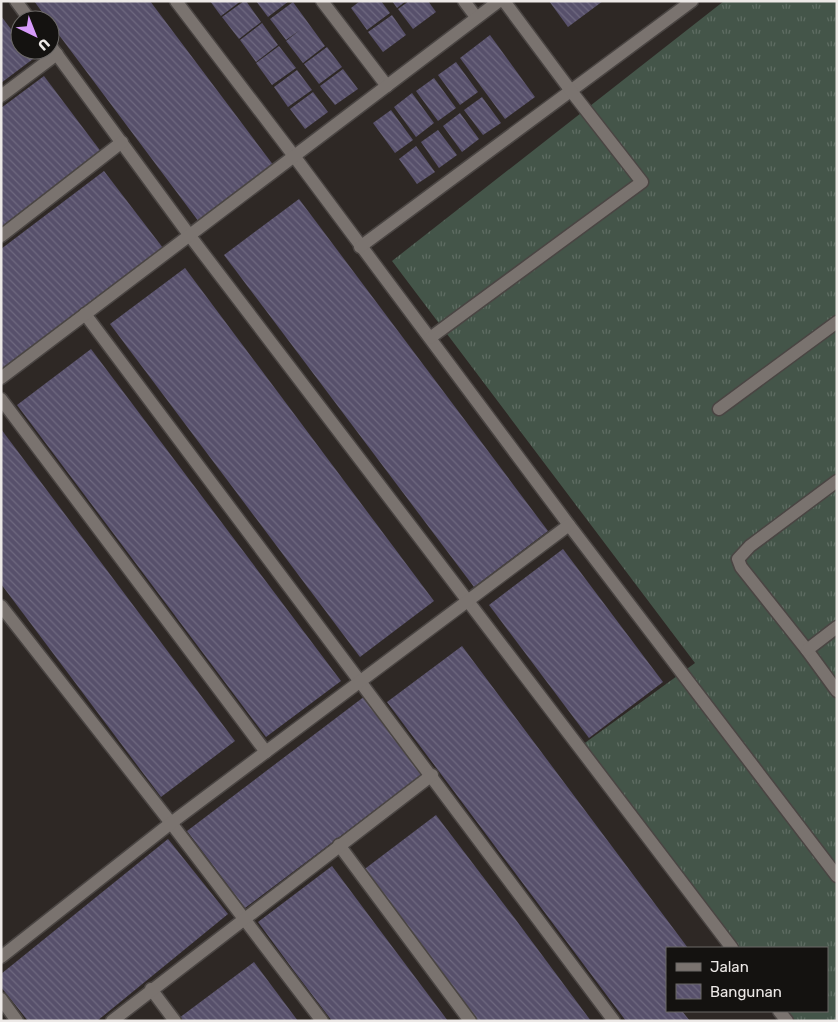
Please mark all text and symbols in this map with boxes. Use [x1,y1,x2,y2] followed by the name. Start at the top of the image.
[10,10,60,60] north arrow
[34,34,53,54] text: U
[666,947,828,1012] legend
[710,958,749,976] text: Jalan
[710,983,782,1001] text: Bangunan

